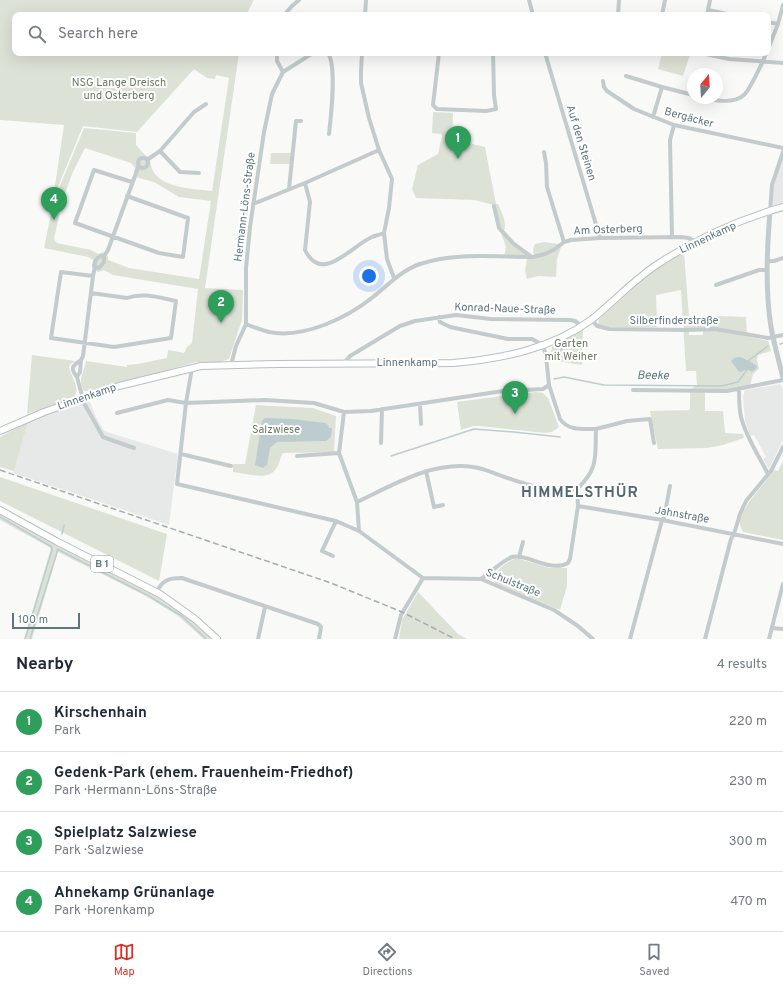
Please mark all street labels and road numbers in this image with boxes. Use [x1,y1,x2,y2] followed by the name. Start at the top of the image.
[563,103,599,183] street label: Auf den Steinen
[663,105,716,132] street label: Bergäcker
[231,151,259,262] street label: Hermann-Löns-Straße
[677,219,739,257] street label: Linnenkamp
[573,222,643,238] street label: Am Osterberg
[454,300,556,318] street label: Konrad-Naue-Straße
[630,314,718,328] street label: Silberfinderstraße
[376,356,438,370] street label: Linnenkamp
[56,380,118,414] street label: Linnenkamp
[654,503,710,527] street label: Jahnstraße
[91,556,113,572] road number: B 1
[484,566,542,600] street label: Schulstraße

